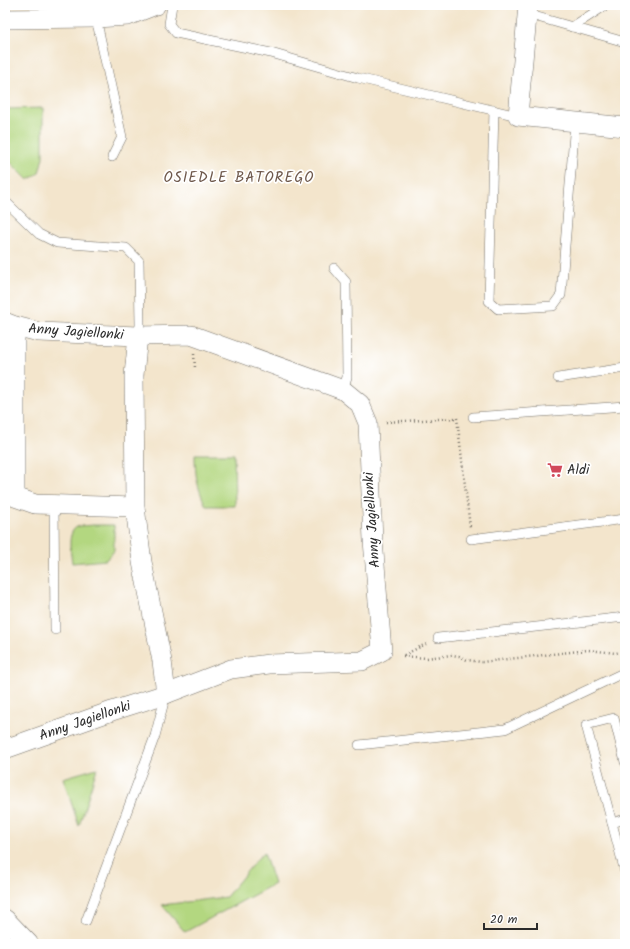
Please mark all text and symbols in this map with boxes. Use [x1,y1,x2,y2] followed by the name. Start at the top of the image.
[163,166,315,190] district label: OSIEDLE BATOREGO
[28,318,125,346] street label: Anny Jagiellonki
[567,459,590,481] place label: Aldi
[546,461,564,479] supermarket icon: Aldi
[358,471,386,568] street label: Anny Jagiellonki
[36,695,134,747] street label: Anny Jagiellonki
[484,905,537,931] scale bar
[490,910,518,929] text: 20 m

